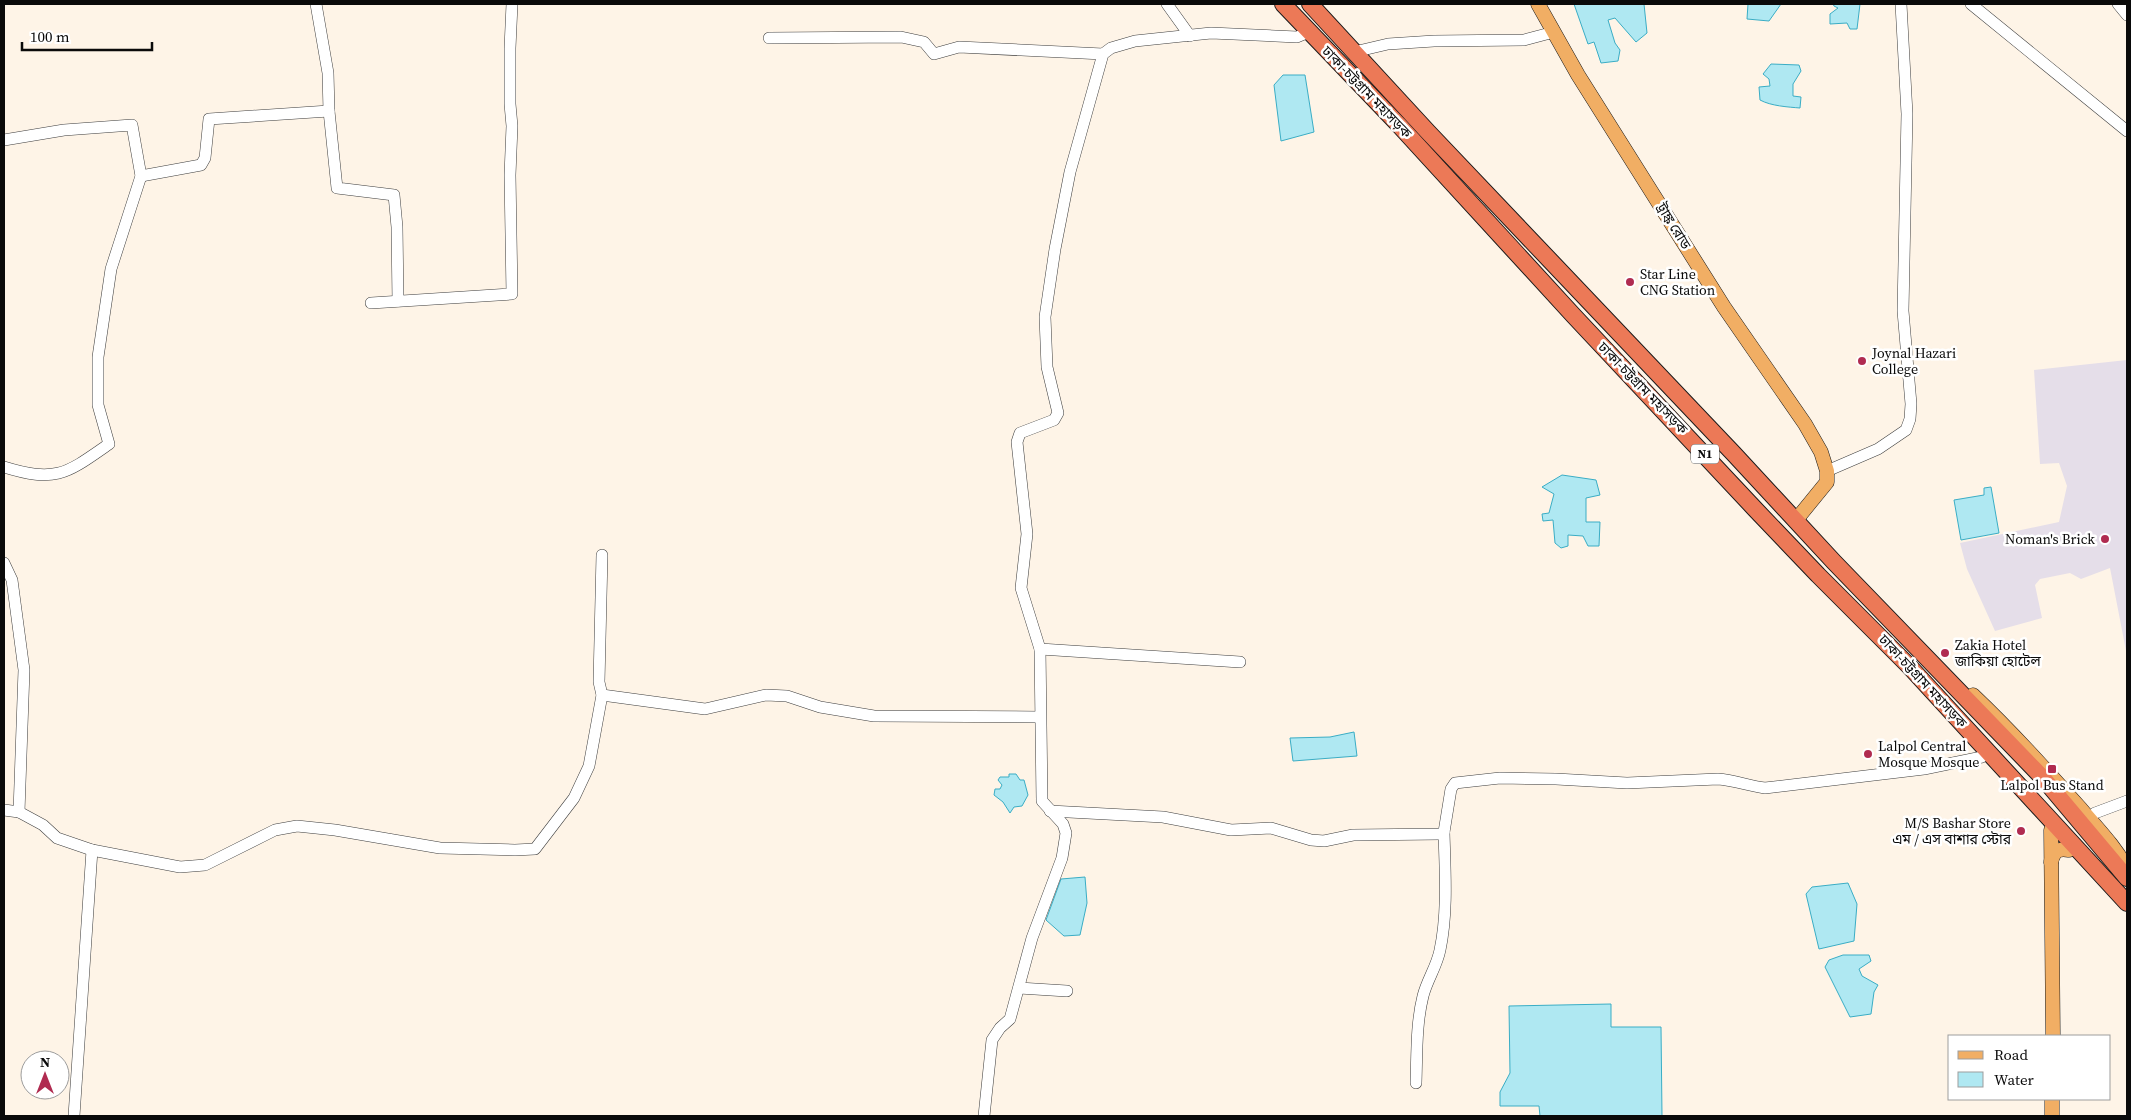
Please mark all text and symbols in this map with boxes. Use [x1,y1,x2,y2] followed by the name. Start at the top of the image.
[22,20,152,52] scale bar
[30,26,70,47] text: 100 m
[1317,41,1417,143] street label: ঢাকা-চট্টগ্রাম মহাসড়ক
[1651,198,1697,254] street label: ট্রাঙ্ক রোড
[1640,264,1716,300] place label: Star Line CNG Station
[1624,276,1636,288] marker: Star Line CNG Station
[1593,337,1693,439] street label: ঢাকা-চট্টগ্রাম মহাসড়ক
[1871,343,1956,379] place label: Joynal Hazari College
[1856,355,1868,367] marker: Joynal Hazari College
[1691,444,1719,464] road number: N1
[2005,529,2095,549] place label: Noman's Brick
[2099,533,2111,545] marker: Noman's Brick
[1874,629,1972,733] street label: ঢাকা-চট্টগ্রাম মহাসড়ক
[1954,635,2042,671] place label: Zakia Hotel জাকিয়া হোটেল
[1939,647,1951,659] marker: Zakia Hotel জাকিয়া হোটেল
[1878,736,1979,772] place label: Lalpol Central Mosque Mosque
[1862,748,1874,760] marker: Lalpol Central Mosque Mosque
[2046,763,2058,775] marker: Lalpol Bus Stand
[2000,775,2104,795] place label: Lalpol Bus Stand
[1892,813,2012,849] place label: M/S Bashar Store এম / এস বাশার স্টোর
[2015,825,2027,837] marker: M/S Bashar Store এম / এস বাশার স্টোর
[1948,1035,2111,1100] legend
[1994,1044,2028,1065] text: Road
[20,1050,70,1100] north arrow
[40,1052,50,1072] text: N
[1994,1069,2035,1090] text: Water

